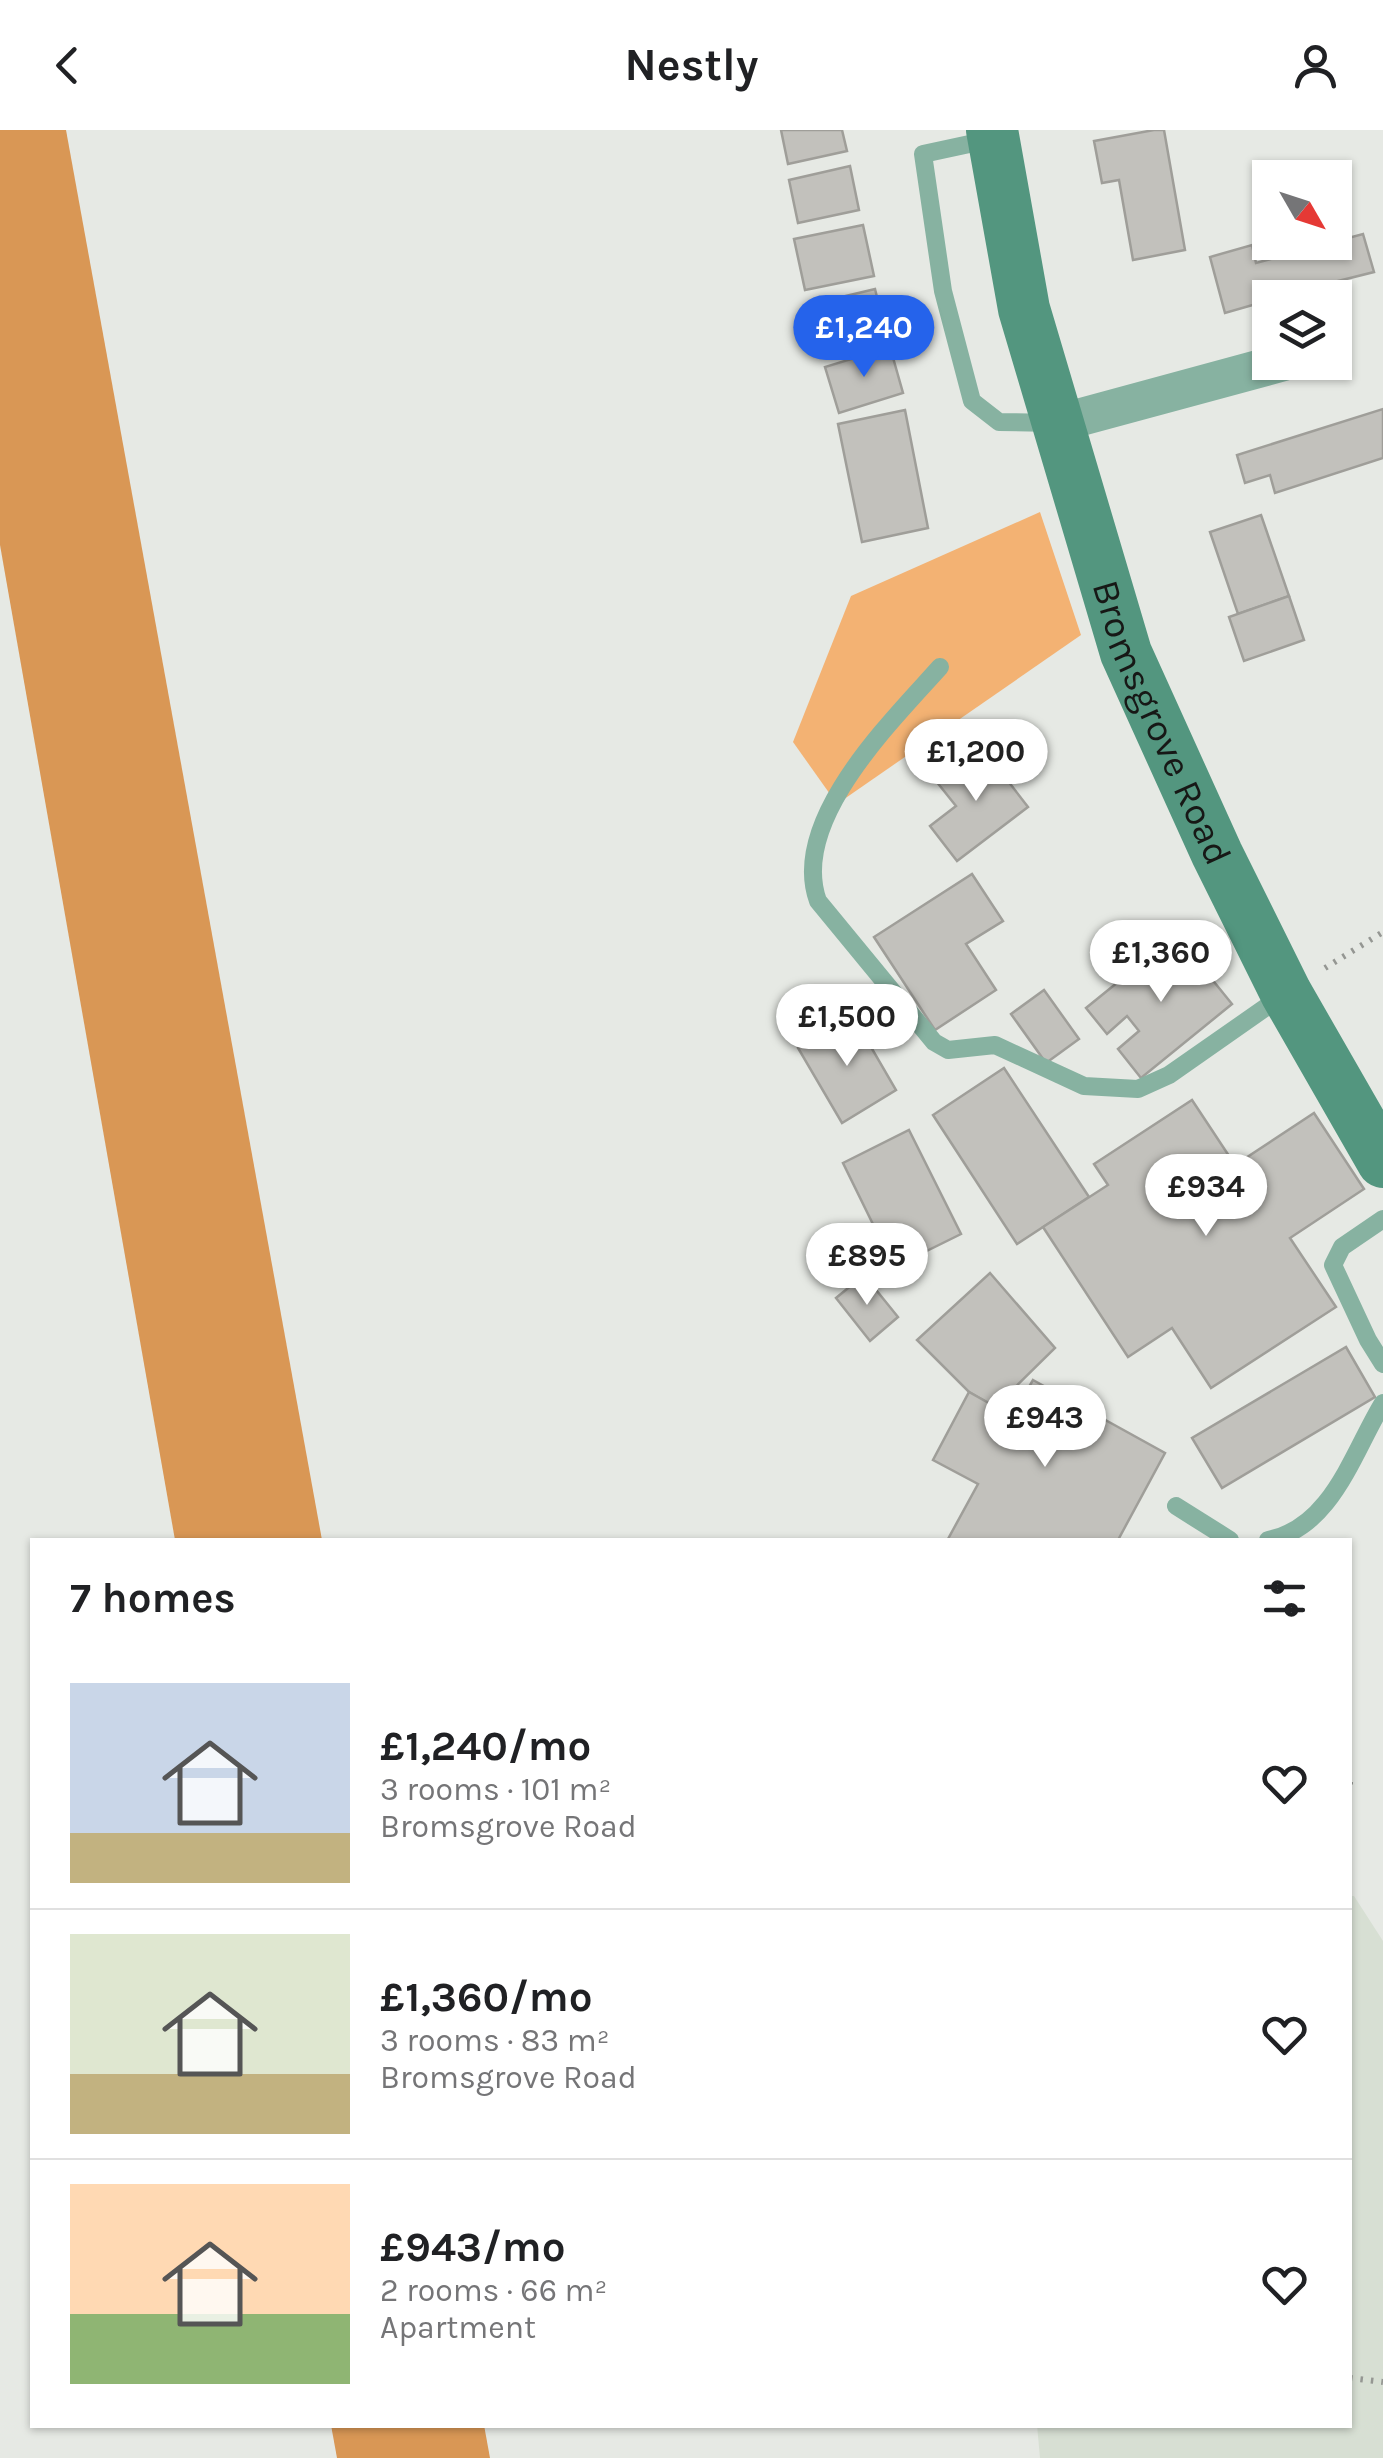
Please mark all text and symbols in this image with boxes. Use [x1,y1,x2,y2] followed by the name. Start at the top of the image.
[40,38,95,93] icon: back
[1288,38,1343,93] icon: person
[625,39,758,91] text: Nestly
[1252,160,1352,260] north arrow
[1252,160,1352,380] map controls
[1252,280,1352,380] button: layers
[783,295,945,380] pin: £1,240
[815,309,913,346] text: £1,240
[1083,575,1241,872] street label: Bromsgrove Road
[895,719,1057,804] pin: £1,200
[927,733,1025,770] text: £1,200
[1080,920,1242,1005] pin: £1,360
[1112,934,1210,971] text: £1,360
[766,984,928,1069] pin: £1,500
[798,998,896,1035] text: £1,500
[1147,1154,1265,1239] pin: £934
[1167,1168,1245,1205] text: £934
[808,1223,926,1308] pin: £895
[828,1237,906,1274] text: £895
[986,1385,1104,1470] pin: £943
[1006,1399,1084,1436] text: £943
[1257,1571,1312,1626] icon: filters
[70,1573,236,1623] text: 7 homes
[380,1721,591,1771] text: £1,240/mo
[150,1723,270,1843] icon: home
[1257,1756,1312,1811] icon: heart
[380,1771,611,1808] text: 3 rooms · 101 m²
[380,1808,637,1845] text: Bromsgrove Road
[380,1972,592,2022] text: £1,360/mo
[150,1974,270,2094] icon: home
[1257,2007,1312,2062] icon: heart
[380,2022,610,2059] text: 3 rooms · 83 m²
[380,2059,637,2096] text: Bromsgrove Road
[380,2222,565,2272] text: £943/mo
[150,2224,270,2344] icon: home
[1257,2257,1312,2312] icon: heart
[380,2272,607,2309] text: 2 rooms · 66 m²
[380,2309,536,2346] text: Apartment

